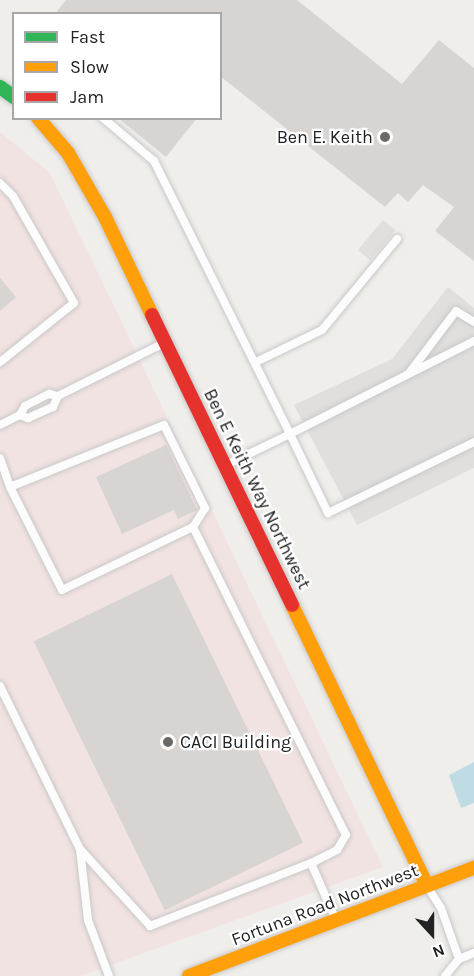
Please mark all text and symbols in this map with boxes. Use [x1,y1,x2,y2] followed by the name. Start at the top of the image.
[12,12,222,120] legend
[70,26,105,48] text: Fast
[70,56,109,78] text: Slow
[70,86,104,108] text: Jam
[277,126,373,148] place label: Ben E. Keith
[378,130,392,144] marker: Ben E. Keith
[199,385,315,593] street label: Ben E Keith Way Northwest
[180,731,291,753] place label: CACI Building
[161,735,175,749] marker: CACI Building
[228,859,422,951] street label: Fortuna Road Northwest
[402,904,462,964] north arrow
[430,940,447,962] text: N

